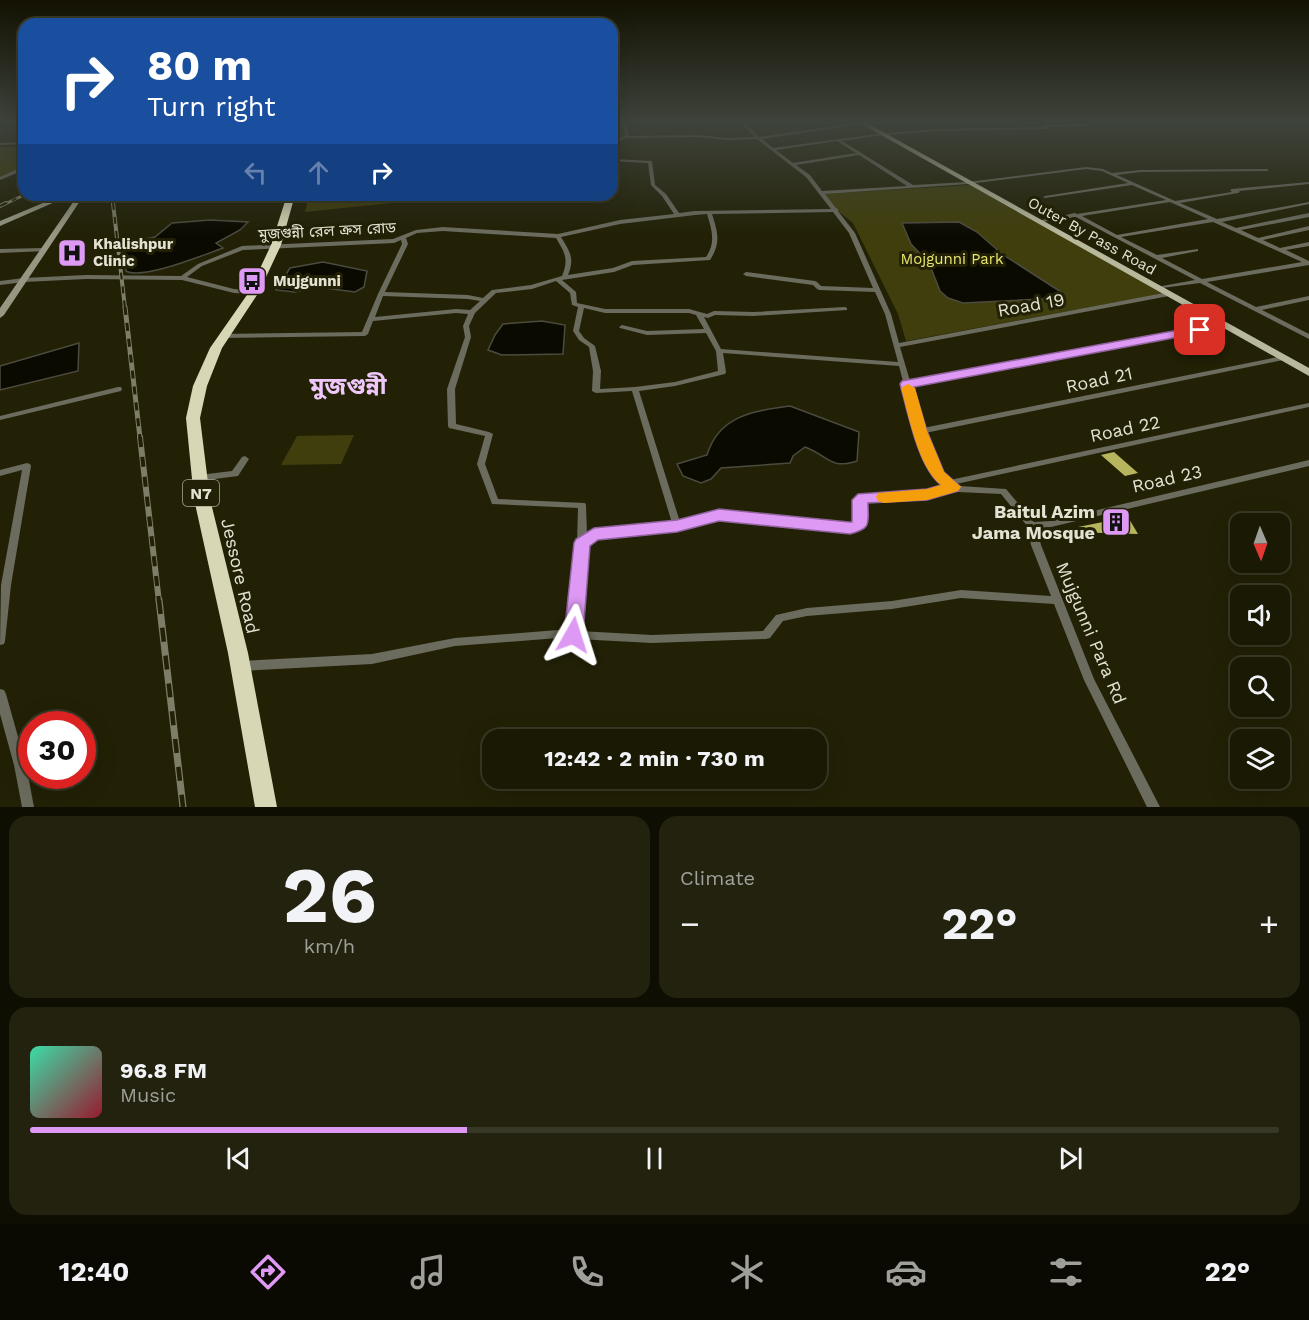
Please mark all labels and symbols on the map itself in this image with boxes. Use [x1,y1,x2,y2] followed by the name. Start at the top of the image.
[1025,193,1159,279] street label: Outer By Pass Road
[257,218,397,244] street label: মুজগুন্নী রেল ক্রস রোড
[93,235,174,270] place label: Khalishpur Clinic
[56,237,88,269] hospital icon: Khalishpur Clinic
[901,250,1004,268] park label: Mojgunni Park
[236,265,268,297] bus stop icon: Mujgunni
[273,272,341,290] place label: Mujgunni
[996,288,1066,321] street label: Road 19
[1174,304,1225,355] pin
[1064,362,1134,397] street label: Road 21
[309,372,388,400] district label: মুজগুন্নী
[1088,411,1162,446] street label: Road 22
[1130,460,1204,497] street label: Road 23
[183,480,219,506] road number: N7
[972,501,1095,543] place label: Baitul Azim Jama Mosque
[1100,506,1132,538] building icon: Baitul Azim Jama Mosque
[1230,513,1290,573] north arrow
[217,516,264,636] street label: Jessore Road
[1052,559,1131,707] street label: Mujgunni Para Rd
[541,603,605,667] position arrow
[18,711,96,789] speed limit sign: 30

